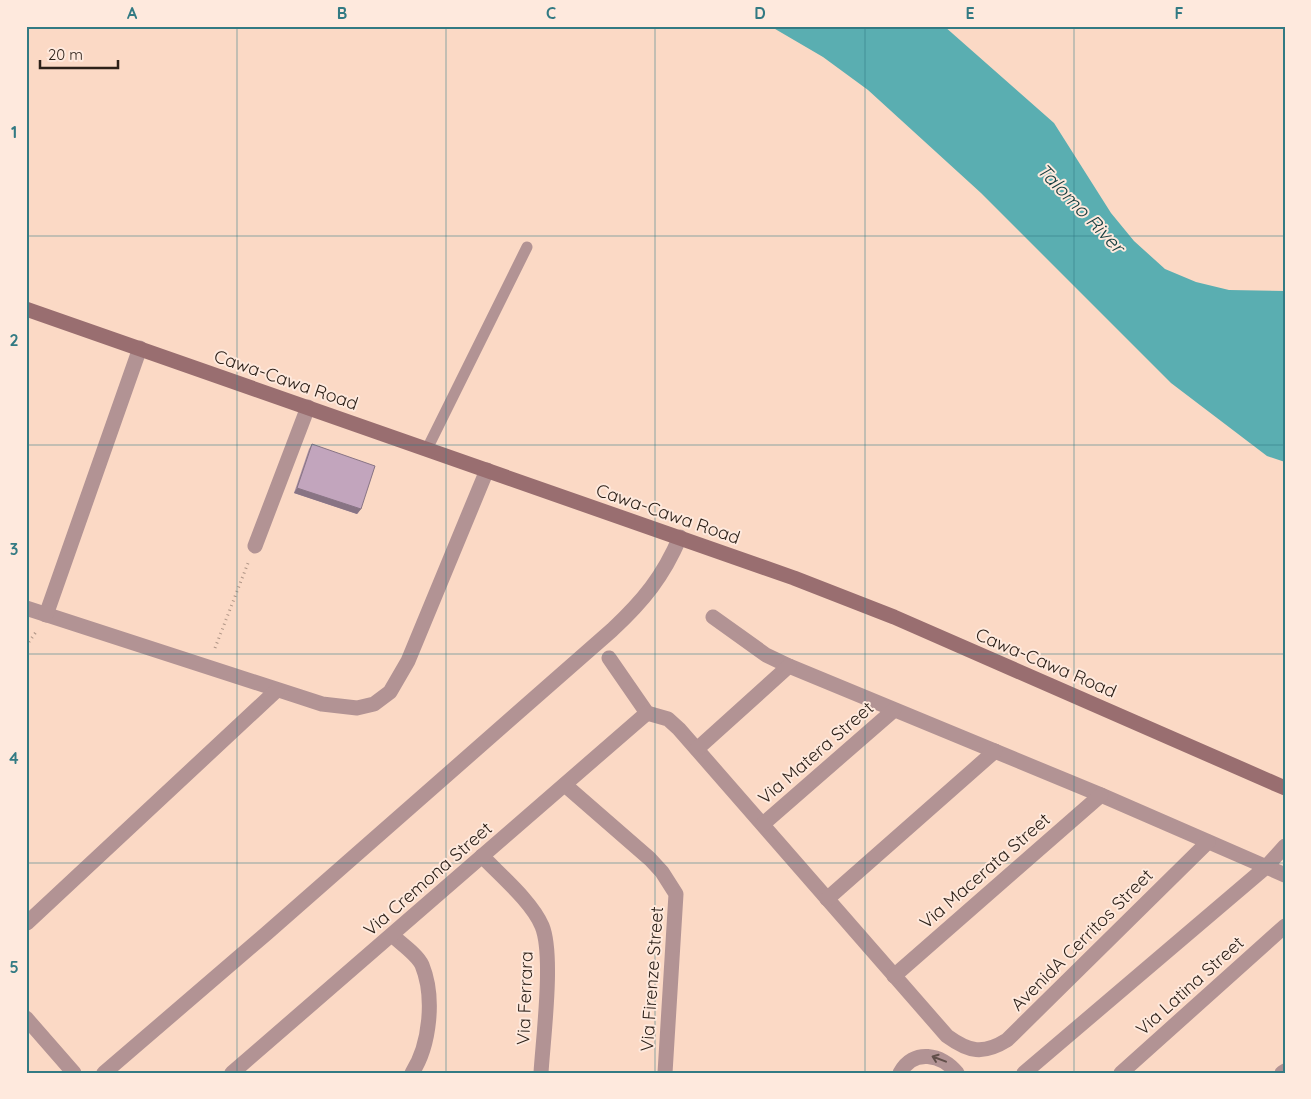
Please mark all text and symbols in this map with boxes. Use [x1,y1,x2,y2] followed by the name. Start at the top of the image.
[127,3,138,23] text: A
[337,3,347,23] text: B
[546,3,556,23] text: C
[754,3,766,23] text: D
[965,3,975,23] text: E
[1175,3,1184,23] text: F
[40,38,118,70] scale bar
[48,45,83,64] text: 20 m
[11,122,17,142] text: 1
[1032,158,1132,260] water label: Talomo River
[9,330,19,350] text: 2
[211,344,361,415] street label: Cawa-Cawa Road
[593,478,743,549] street label: Cawa-Cawa Road
[10,539,18,559] text: 3
[972,623,1120,703] street label: Cawa-Cawa Road
[753,696,878,809] street label: Via Matera Street
[9,748,19,768] text: 4
[915,808,1055,934] street label: Via Macerata Street
[359,817,497,941] street label: Via Cremona Street
[1006,864,1158,1016] street label: AvenidA Cerritos Street
[635,906,668,1052] street label: Via Firenze Street
[1131,931,1248,1040] street label: Via Latina Street
[511,951,538,1045] street label: Via Ferrara
[9,957,19,977] text: 5
[932,1054,947,1063] one-way arrow

